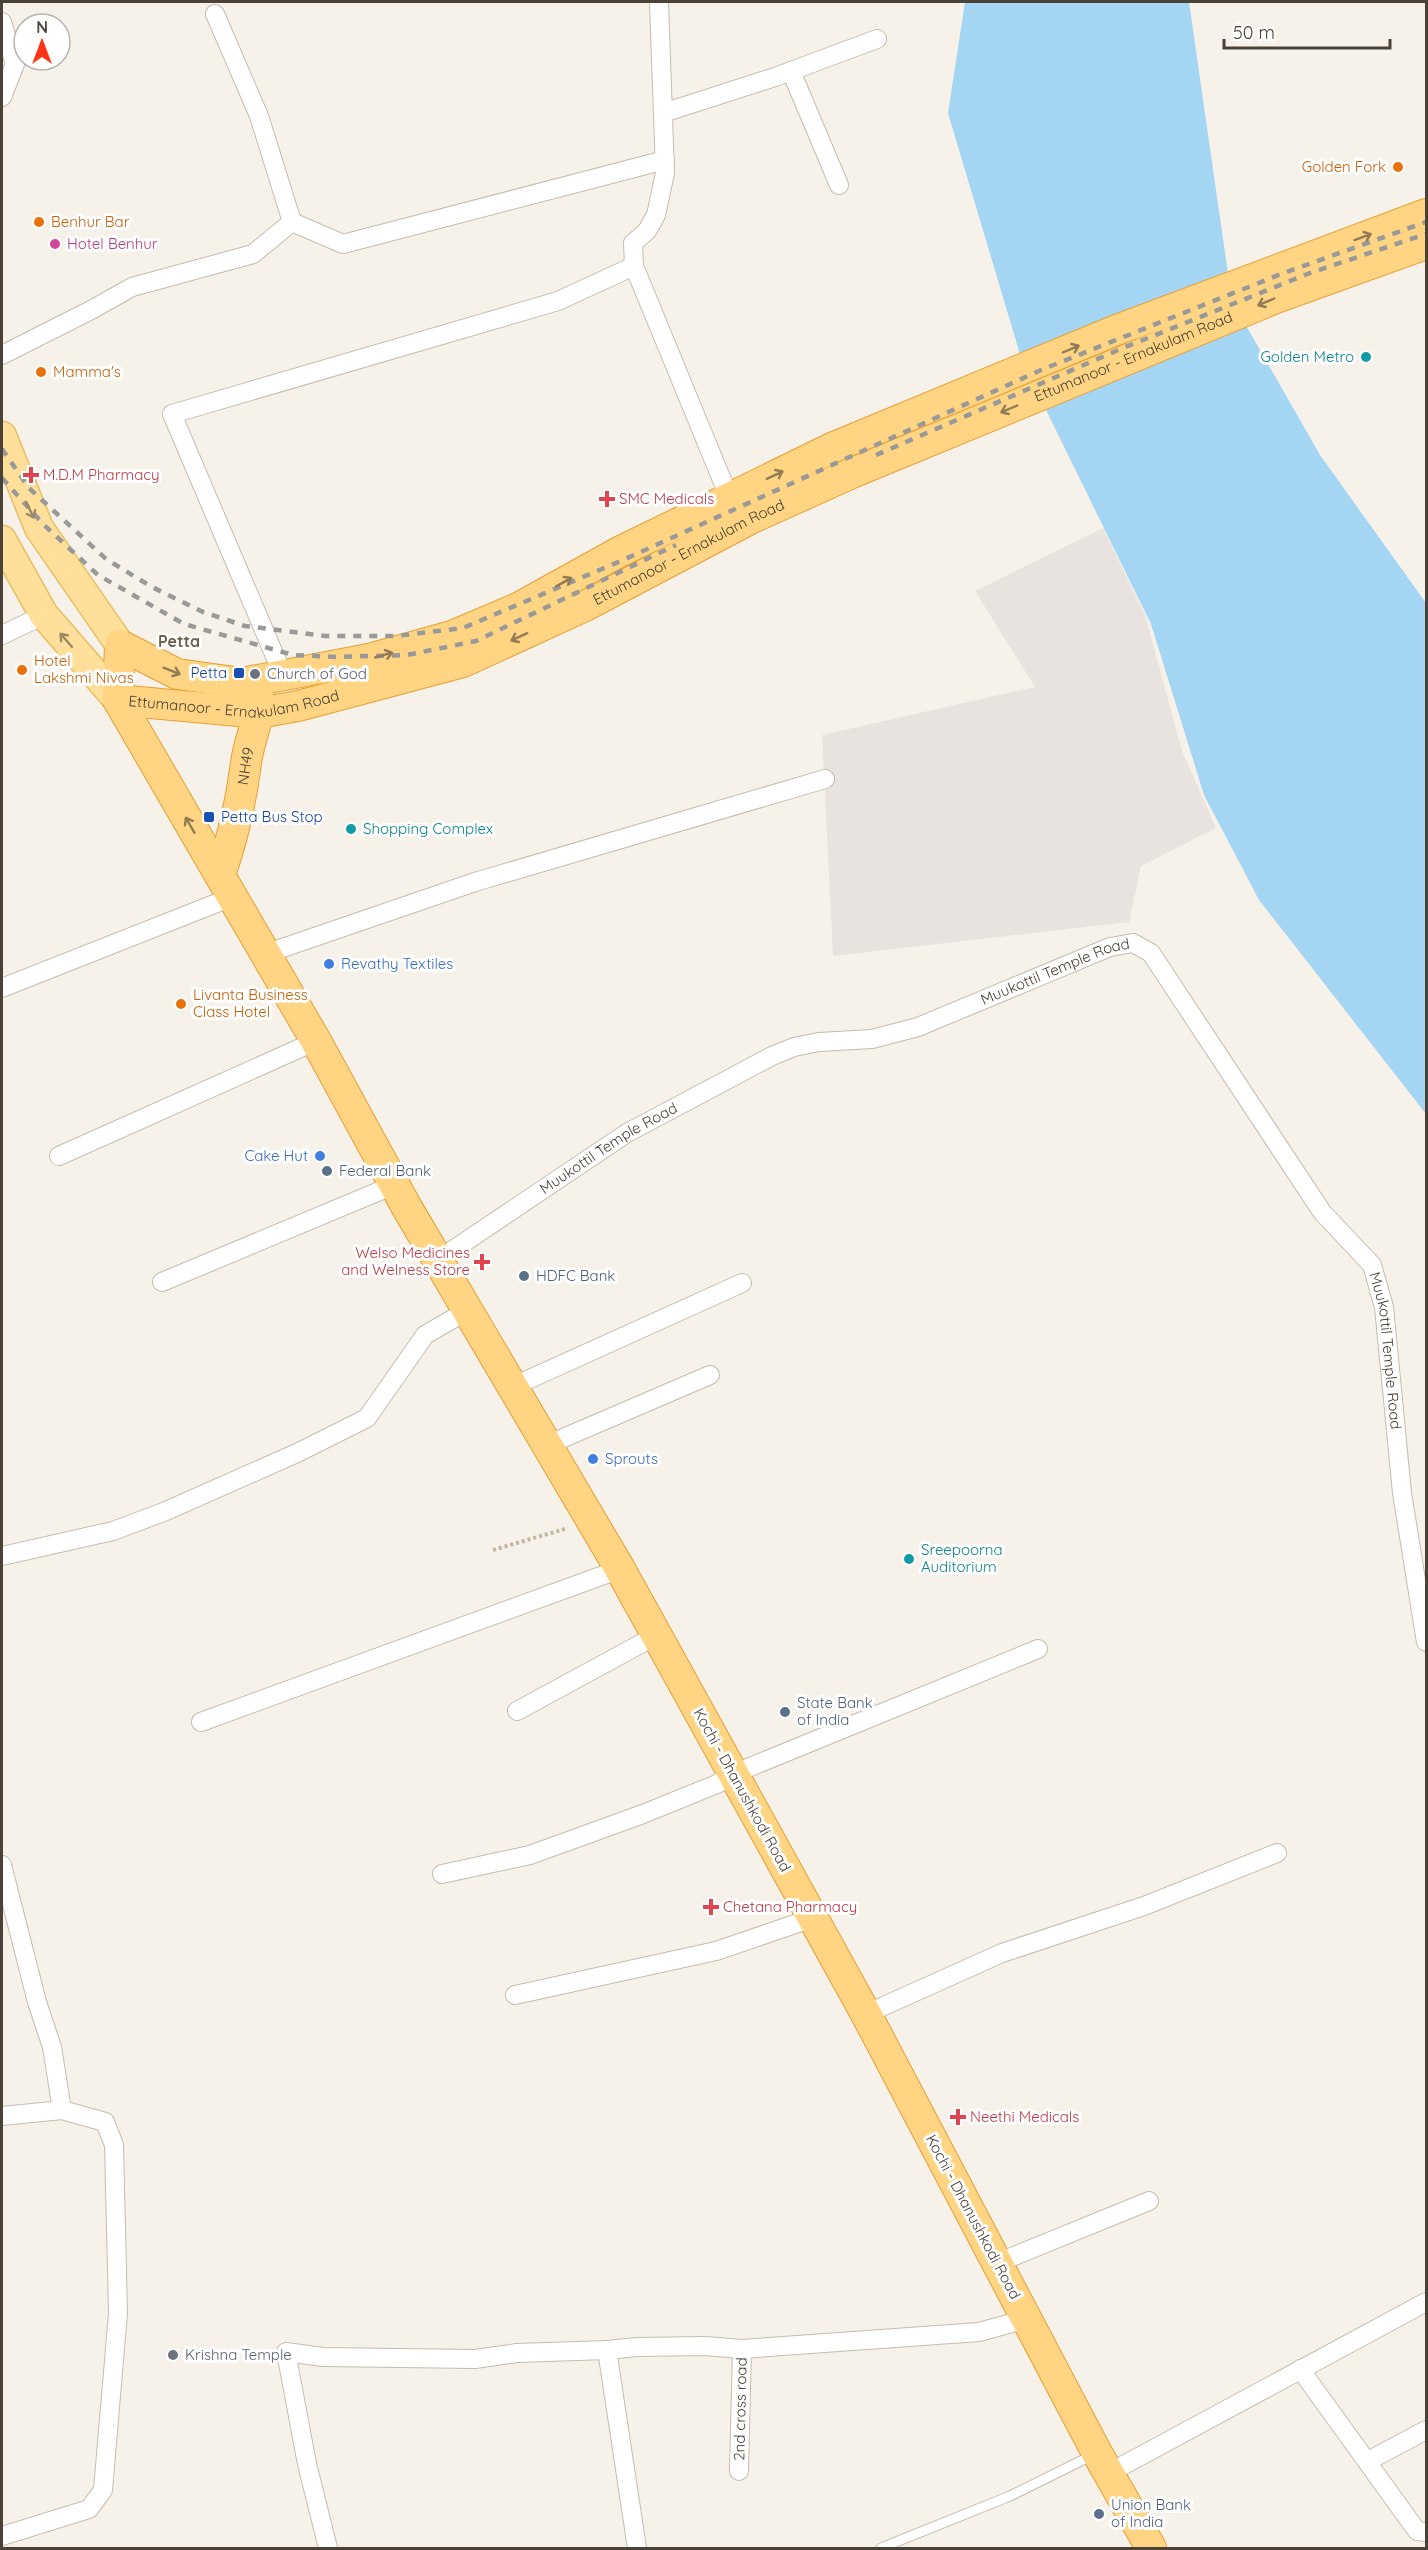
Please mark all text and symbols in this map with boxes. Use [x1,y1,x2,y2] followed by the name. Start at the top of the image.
[12,12,72,72] north arrow
[1224,12,1390,50] scale bar
[36,17,48,37] text: N
[1233,21,1275,44] text: 50 m
[1302,157,1386,176] place label: Golden Fork
[1391,160,1405,174] marker: Golden Fork
[51,212,130,231] place label: Benhur Bar
[32,215,46,229] marker: Benhur Bar
[1353,231,1372,242] one-way arrow
[67,234,158,253] place label: Hotel Benhur
[48,237,62,251] marker: Hotel Benhur
[1257,297,1276,308] one-way arrow
[1031,307,1235,406] street label: Ettumanoor - Ernakulam Road
[1061,343,1080,354] one-way arrow
[1260,347,1354,366] place label: Golden Metro
[1359,350,1373,364] marker: Golden Metro
[53,362,121,381] place label: Mamma's
[34,365,48,379] marker: Mamma's
[1000,404,1018,415] one-way arrow
[43,465,160,484] place label: M.D.M Pharmacy
[24,468,38,482] marker: M.D.M Pharmacy
[766,469,784,481] one-way arrow
[619,489,714,508] place label: SMC Medicals
[600,492,614,506] marker: SMC Medicals
[589,495,787,609] street label: Ettumanoor - Ernakulam Road
[25,500,37,518] one-way arrow
[555,576,572,588] one-way arrow
[158,631,200,651] district label: Petta
[511,631,529,643] one-way arrow
[59,633,73,648] one-way arrow
[374,649,393,660] one-way arrow
[34,651,134,687] place label: Hotel Lakshmi Nivas
[15,663,29,677] marker: Hotel Lakshmi Nivas
[190,663,227,682] place label: Petta
[267,664,367,683] place label: Church of God
[163,666,181,677] one-way arrow
[232,666,246,680] marker: Petta
[248,667,262,681] marker: Church of God
[128,685,341,722] street label: Ettumanoor - Ernakulam Road
[233,745,258,786] street label: NH49
[221,807,323,826] place label: Petta Bus Stop
[202,810,216,824] marker: Petta Bus Stop
[184,817,196,834] one-way arrow
[363,819,493,838] place label: Shopping Complex
[344,822,358,836] marker: Shopping Complex
[978,934,1131,1009] street label: Muukottil Temple Road
[341,954,453,973] place label: Revathy Textiles
[322,957,336,971] marker: Revathy Textiles
[193,985,308,1021] place label: Livanta Business Class Hotel
[174,997,188,1011] marker: Livanta Business Class Hotel
[536,1098,680,1198] street label: Muukottil Temple Road
[244,1146,308,1165] place label: Cake Hut
[313,1149,327,1163] marker: Cake Hut
[339,1161,431,1180] place label: Federal Bank
[320,1164,334,1178] marker: Federal Bank
[341,1243,470,1279] place label: Welso Medicines and Welness Store
[475,1255,489,1269] marker: Welso Medicines and Welness Store
[536,1266,615,1285] place label: HDFC Bank
[517,1269,531,1283] marker: HDFC Bank
[1365,1270,1406,1430] street label: Muukottil Temple Road
[605,1449,658,1468] place label: Sprouts
[586,1452,600,1466] marker: Sprouts
[921,1540,1003,1576] place label: Sreepoorna Auditorium
[902,1552,916,1566] marker: Sreepoorna Auditorium
[797,1693,873,1729] place label: State Bank of India
[690,1705,795,1875] street label: Kochi - Dhanushkodi Road
[778,1705,792,1719] marker: State Bank of India
[723,1897,857,1916] place label: Chetana Pharmacy
[704,1900,718,1914] marker: Chetana Pharmacy
[970,2107,1079,2126] place label: Neethi Medicals
[951,2110,965,2124] marker: Neethi Medicals
[922,2131,1025,2302] street label: Kochi - Dhanushkodi Road
[185,2345,292,2364] place label: Krishna Temple
[166,2348,180,2362] marker: Krishna Temple
[729,2357,751,2461] street label: 2nd cross road
[1111,2495,1191,2531] place label: Union Bank of India
[1092,2507,1106,2521] marker: Union Bank of India

